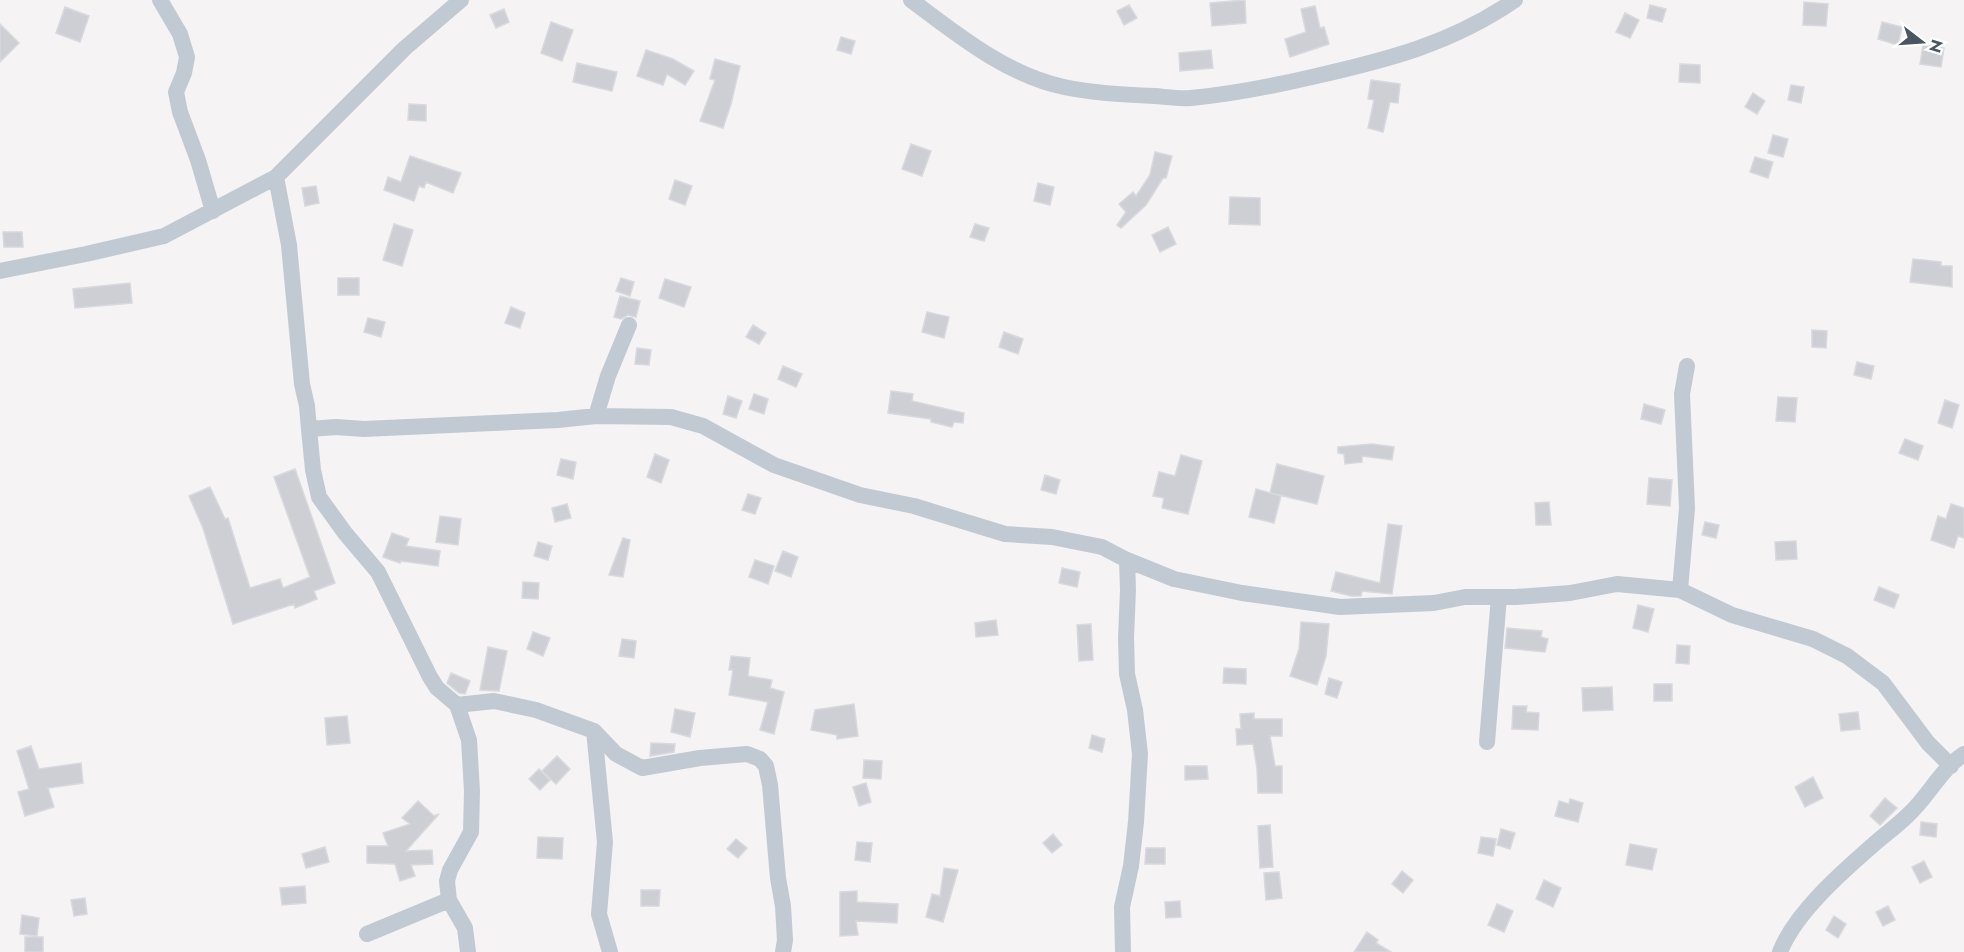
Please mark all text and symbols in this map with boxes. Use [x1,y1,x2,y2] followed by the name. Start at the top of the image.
[1892,12,1952,72] north arrow
[1923,37,1949,56] text: N

